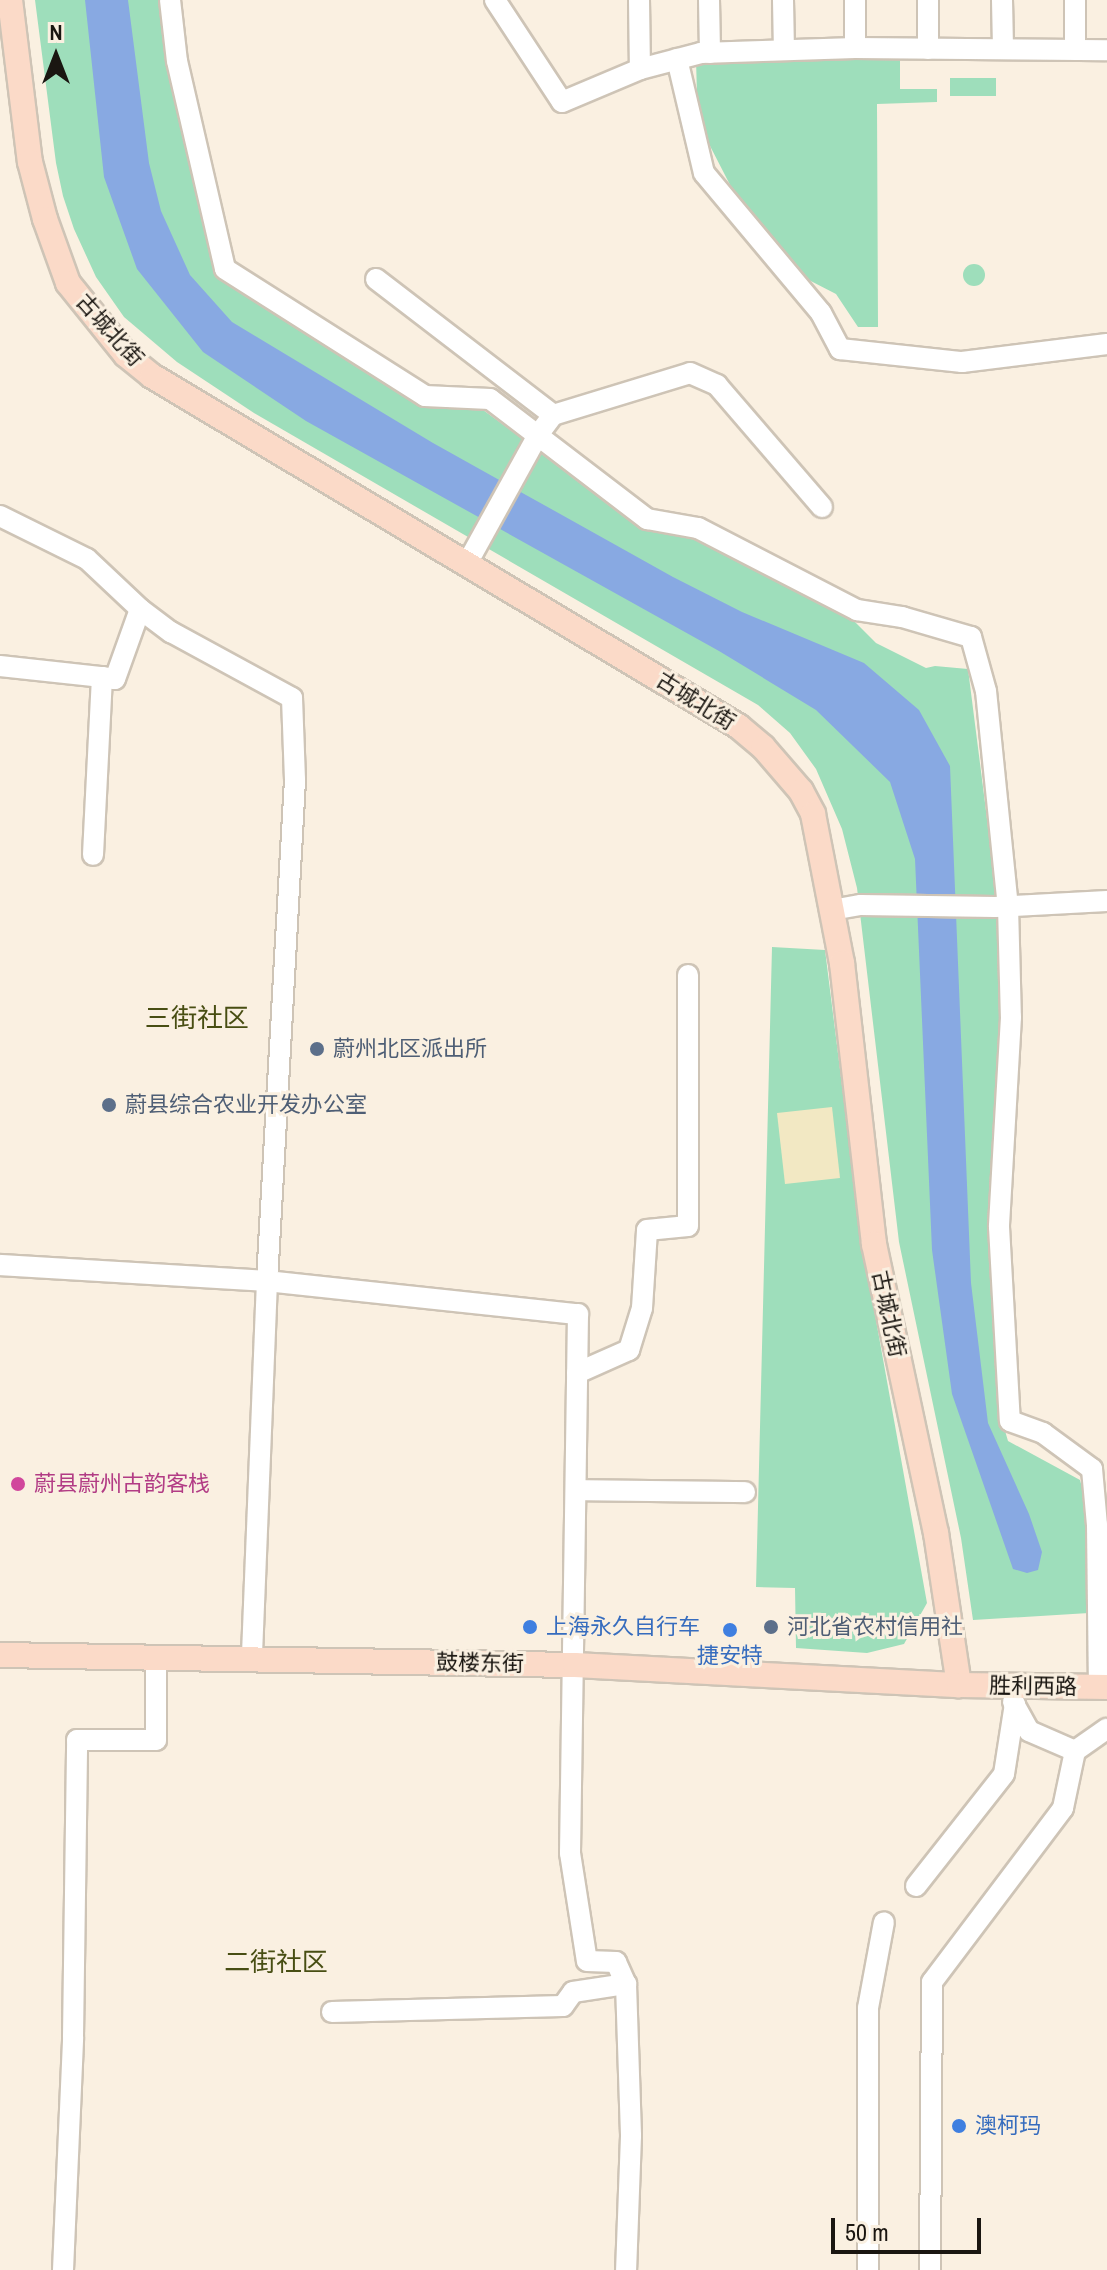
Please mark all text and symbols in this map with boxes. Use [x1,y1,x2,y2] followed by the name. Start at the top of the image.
[16,16,96,96] north arrow
[49,17,63,47] text: N
[71,288,149,372] street label: 古城北街
[652,666,740,736] street label: 古城北街
[145,1002,249,1034] district label: 三街社区
[333,1036,487,1062] place label: 蔚州北区派出所
[308,1040,326,1058] marker: 蔚州北区派出所
[125,1092,367,1118] place label: 蔚县综合农业开发办公室
[100,1096,118,1114] marker: 蔚县综合农业开发办公室
[867,1268,911,1360] street label: 古城北街
[34,1471,210,1497] place label: 蔚县蔚州古韵客栈
[9,1475,27,1493] marker: 蔚县蔚州古韵客栈
[546,1614,700,1640] place label: 上海永久自行车
[787,1614,963,1640] place label: 河北省农村信用社
[521,1618,539,1636] marker: 上海永久自行车
[762,1618,780,1636] marker: 河北省农村信用社
[721,1621,739,1639] marker: 捷安特
[697,1643,763,1669] place label: 捷安特
[436,1649,524,1677] street label: 鼓楼东街
[989,1672,1077,1700] street label: 胜利西路
[224,1946,328,1978] district label: 二街社区
[975,2113,1041,2139] place label: 澳柯玛
[950,2117,968,2135] marker: 澳柯玛
[835,2202,985,2252] scale bar
[845,2216,889,2248] text: 50 m

